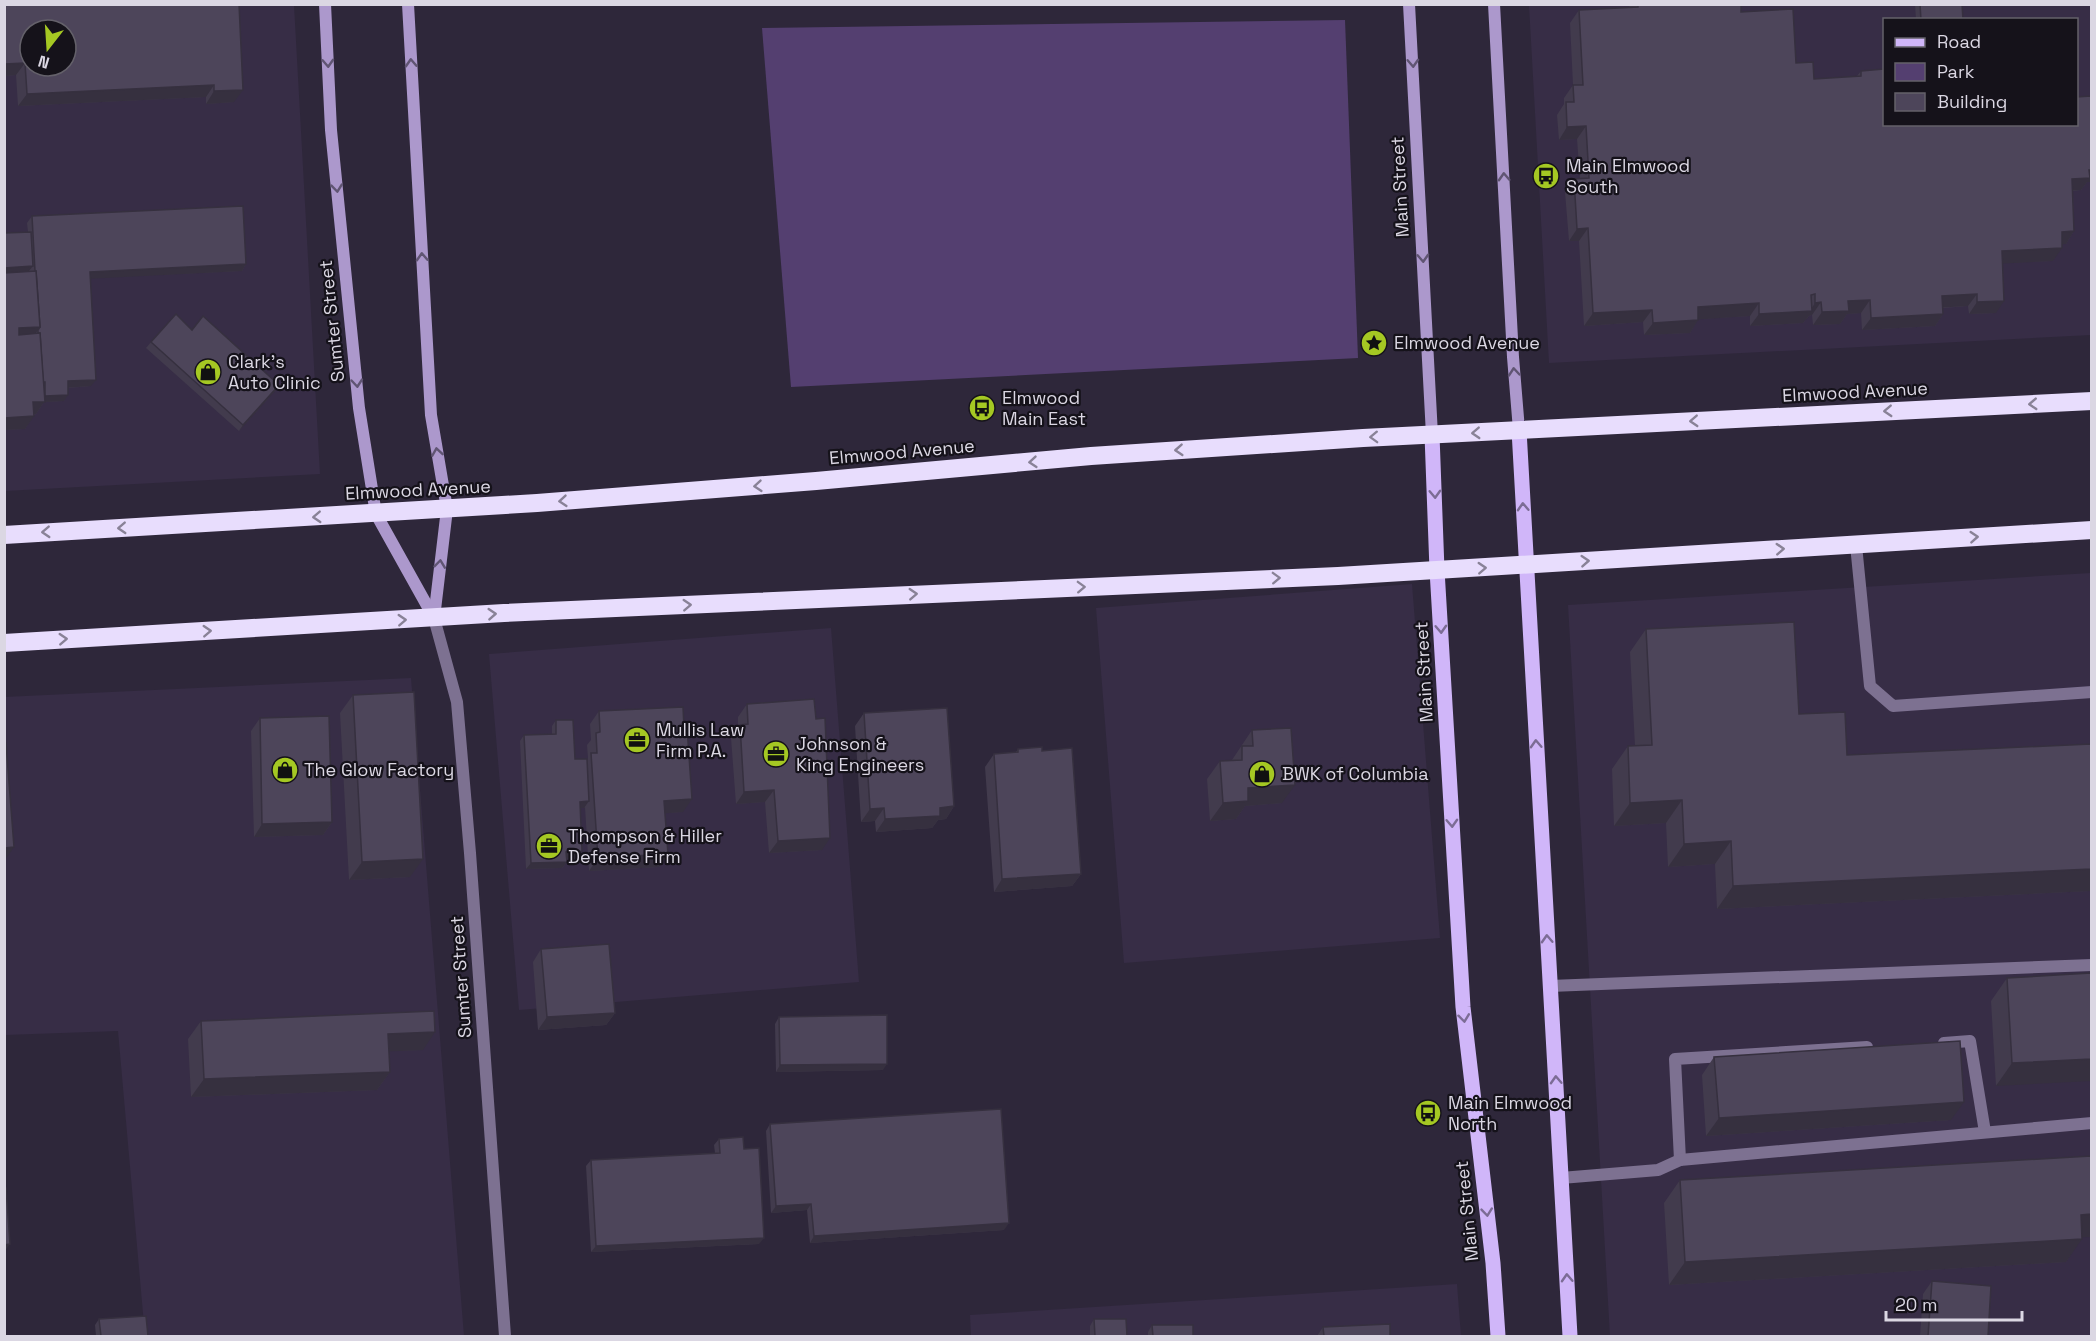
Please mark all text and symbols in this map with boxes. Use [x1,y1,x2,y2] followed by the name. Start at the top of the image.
[18,18,78,78] north arrow
[1883,18,2078,126] legend
[1937,30,1981,53] text: Road
[36,50,52,73] text: N
[321,58,334,67] one-way arrow
[405,58,418,67] one-way arrow
[1406,58,1419,67] one-way arrow
[1937,60,1975,83] text: Park
[1937,90,2007,113] text: Building
[1385,136,1414,238] street label: Main Street
[1566,154,1690,198] place label: Main Elmwood South
[1531,161,1561,191] bus stop icon: Main Elmwood South
[1497,172,1510,181] one-way arrow
[330,184,343,193] one-way arrow
[416,253,429,262] one-way arrow
[1417,253,1430,262] one-way arrow
[314,259,349,383] street label: Sumter Street
[1359,328,1389,358] place icon: Elmwood Avenue
[1394,331,1540,354] place label: Elmwood Avenue
[228,350,321,394] place label: Clark's Auto Clinic
[193,357,223,387] shop icon: Clark's Auto Clinic
[1508,367,1521,376] one-way arrow
[1781,376,1928,407] street label: Elmwood Avenue
[350,378,363,387] one-way arrow
[1002,386,1086,430] place label: Elmwood Main East
[967,393,997,423] bus stop icon: Elmwood Main East
[2029,397,2038,410] one-way arrow
[1884,404,1893,417] one-way arrow
[1689,414,1698,427] one-way arrow
[1471,426,1480,439] one-way arrow
[1369,431,1378,444] one-way arrow
[828,434,976,469] street label: Elmwood Avenue
[1175,444,1184,457] one-way arrow
[432,447,444,456] one-way arrow
[1028,455,1037,468] one-way arrow
[344,474,491,505] street label: Elmwood Avenue
[753,479,762,492] one-way arrow
[1428,489,1441,498] one-way arrow
[559,494,568,507] one-way arrow
[1517,502,1530,511] one-way arrow
[313,510,322,523] one-way arrow
[118,521,127,534] one-way arrow
[42,526,51,539] one-way arrow
[1970,531,1979,544] one-way arrow
[1775,543,1784,556] one-way arrow
[1580,555,1589,568] one-way arrow
[434,559,446,568] one-way arrow
[1478,561,1487,574] one-way arrow
[1271,572,1280,585] one-way arrow
[1077,580,1086,593] one-way arrow
[909,587,918,600] one-way arrow
[682,598,691,611] one-way arrow
[488,607,497,620] one-way arrow
[397,613,406,626] one-way arrow
[1409,621,1438,723] street label: Main Street
[203,624,212,637] one-way arrow
[1434,624,1447,633] one-way arrow
[58,633,67,646] one-way arrow
[656,718,744,762] place label: Mullis Law Firm P.A.
[622,725,652,755] office icon: Mullis Law Firm P.A.
[796,732,924,776] place label: Johnson & King Engineers
[761,739,791,769] office icon: Johnson & King Engineers
[1529,739,1542,748] one-way arrow
[270,755,300,785] shop icon: The Glow Factory
[304,758,454,781] place label: The Glow Factory
[1247,759,1277,789] shop icon: BWK of Columbia
[1282,762,1429,785] place label: BWK of Columbia
[1445,819,1458,828] one-way arrow
[568,824,722,868] place label: Thompson & Hiller Defense Firm
[534,831,564,861] office icon: Thompson & Hiller Defense Firm
[445,915,476,1039] street label: Sumter Street
[1541,934,1554,943] one-way arrow
[1458,1013,1470,1023] one-way arrow
[1549,1076,1562,1085] one-way arrow
[1448,1091,1572,1135] place label: Main Elmwood North
[1413,1098,1443,1128] bus stop icon: Main Elmwood North
[1450,1160,1483,1262] street label: Main Street
[1480,1207,1493,1216] one-way arrow
[1560,1274,1573,1283] one-way arrow
[1886,1284,2022,1322] scale bar
[1895,1293,1938,1316] text: 20 m

